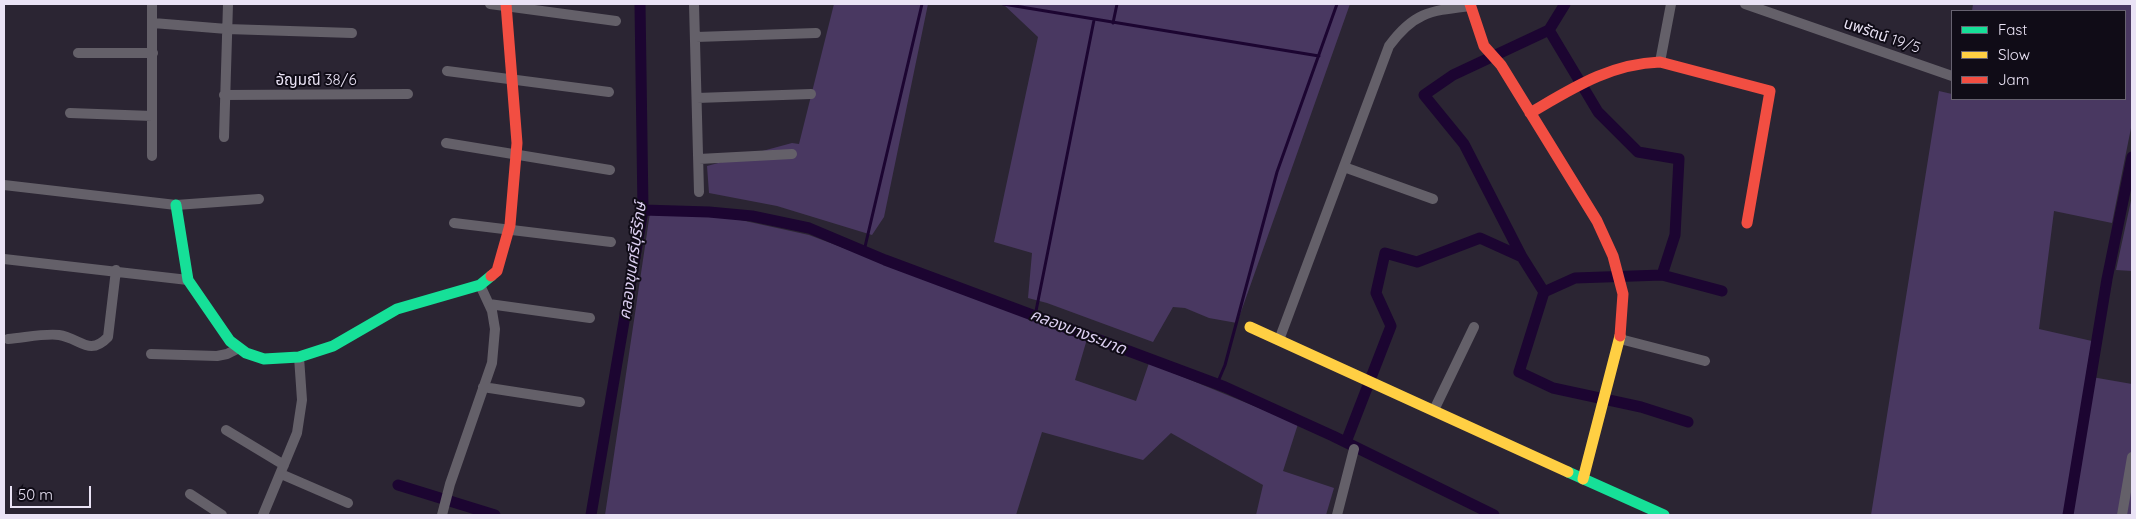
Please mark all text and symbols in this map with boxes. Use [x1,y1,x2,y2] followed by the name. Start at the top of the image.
[1951,10,2126,100] legend
[1841,15,1923,57] street label: นพรัตน์ 19/5
[1998,20,2027,39] text: Fast
[1998,45,2030,64] text: Slow
[1998,70,2029,89] text: Jam
[275,71,357,89] street label: อัญมณี 38/6
[615,201,651,321] water label: คลองขุนศรีบุรีรักษ์
[1027,305,1129,359] water label: คลองบางระมาด
[12,476,94,508] scale bar
[18,485,53,504] text: 50 m

